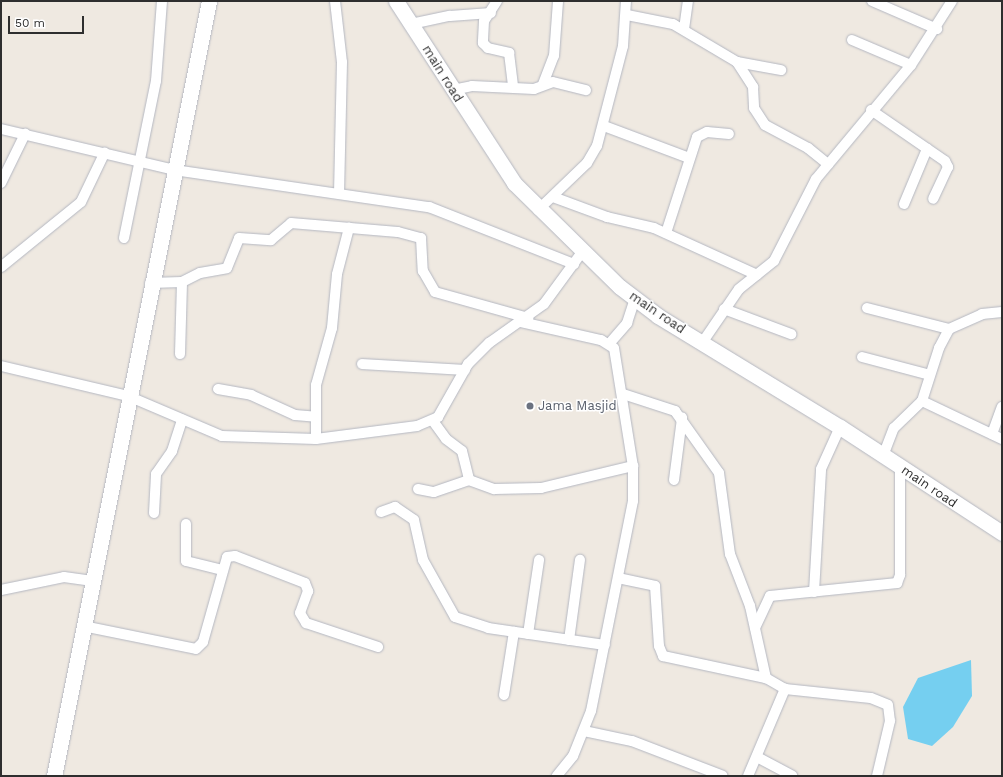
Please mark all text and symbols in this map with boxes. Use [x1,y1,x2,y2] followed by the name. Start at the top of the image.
[10,8,86,34] scale bar
[15,16,45,30] text: 50 m
[418,43,466,105] street label: main road
[626,289,688,337] street label: main road
[538,398,617,414] place label: Jama Masjid
[525,401,535,411] marker: Jama Masjid
[898,463,960,511] street label: main road

